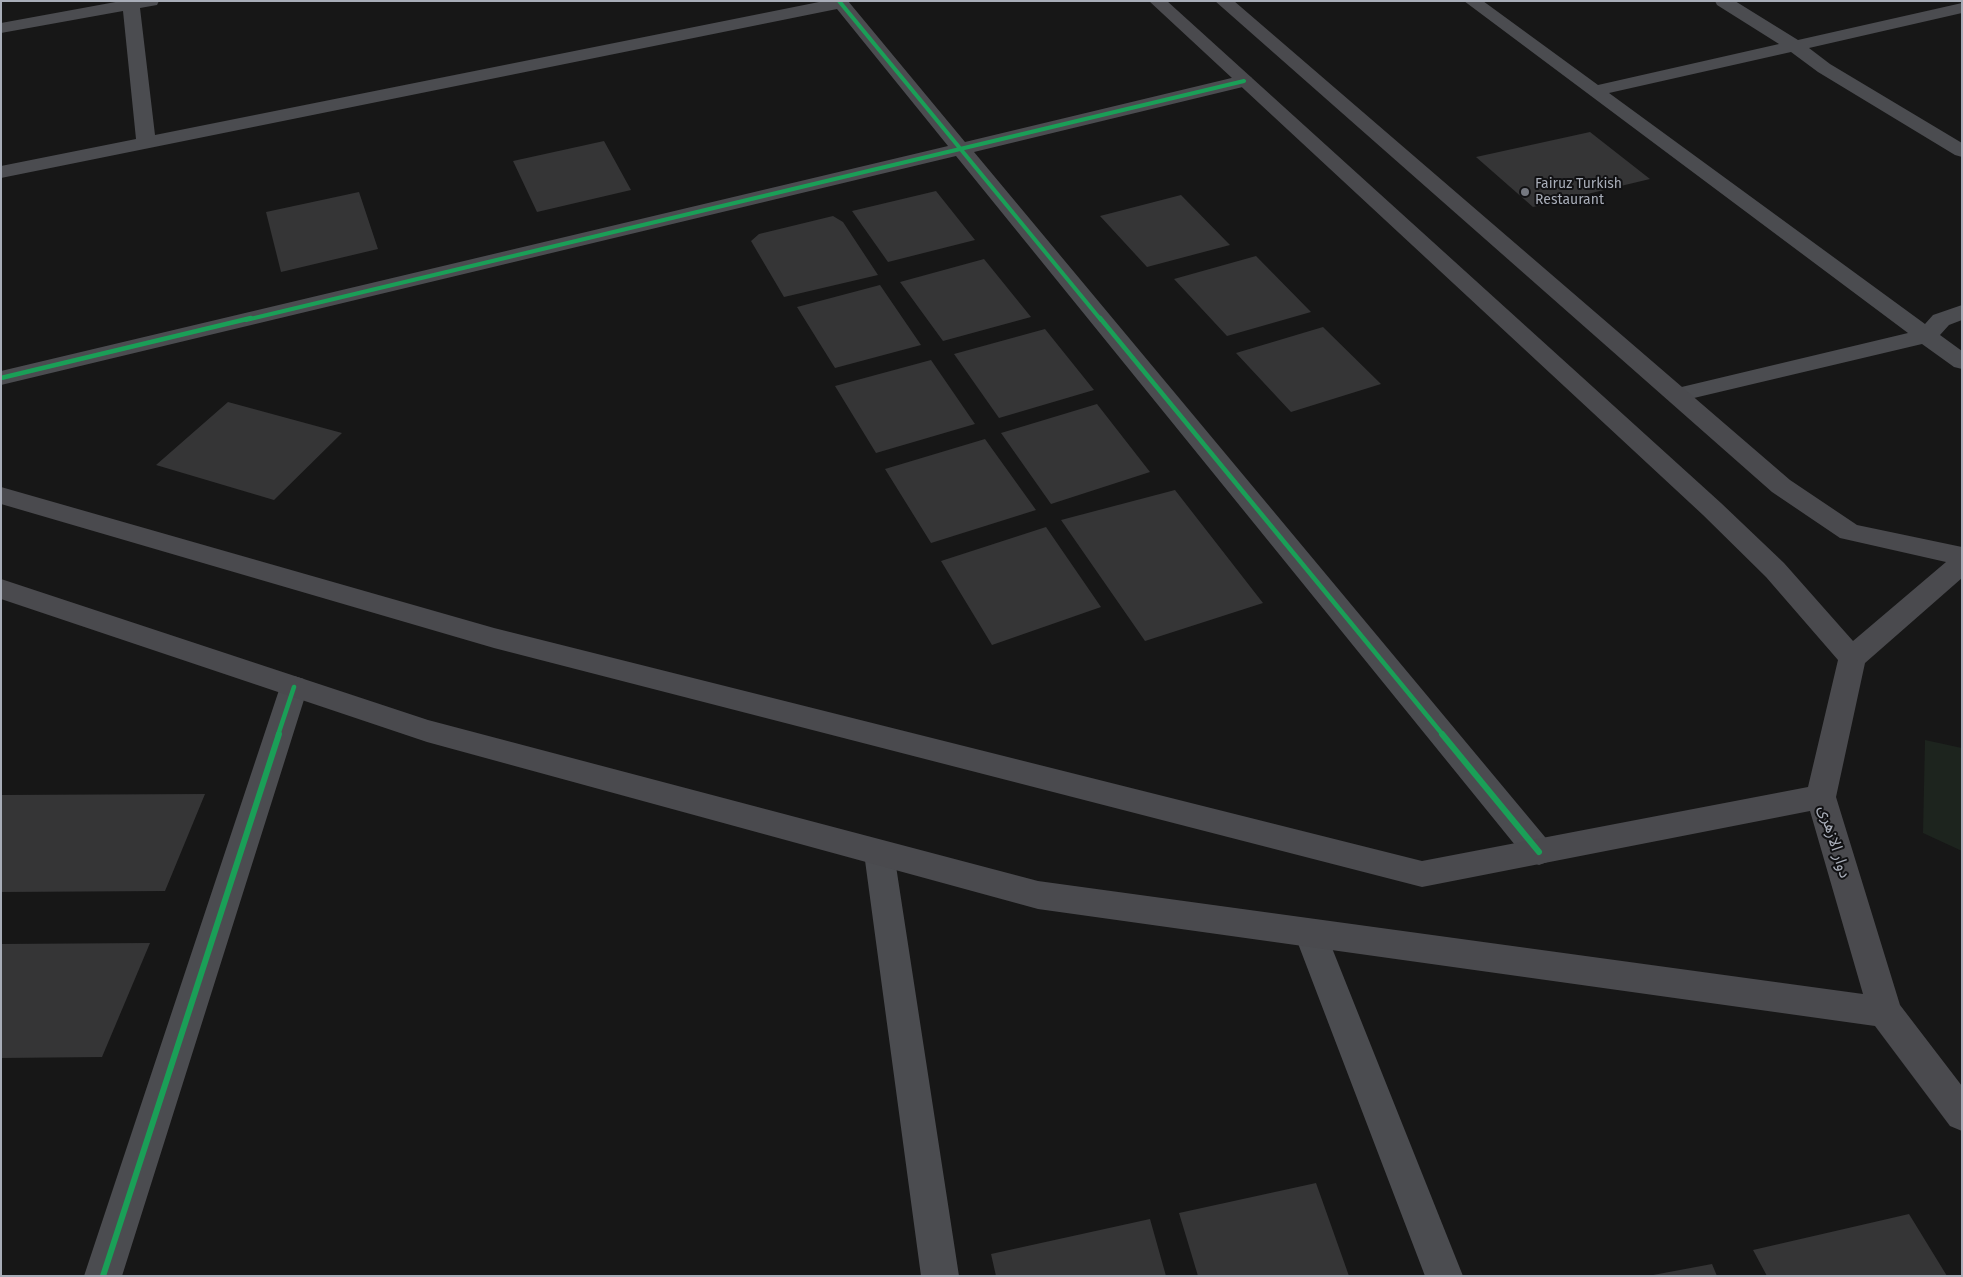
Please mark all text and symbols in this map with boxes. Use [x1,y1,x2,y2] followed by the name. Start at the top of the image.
[1535,176,1622,208] place label: Fairuz Turkish Restaurant
[1519,186,1531,198] marker: Fairuz Turkish Restaurant
[1814,803,1854,881] street label: دوار الازهری

